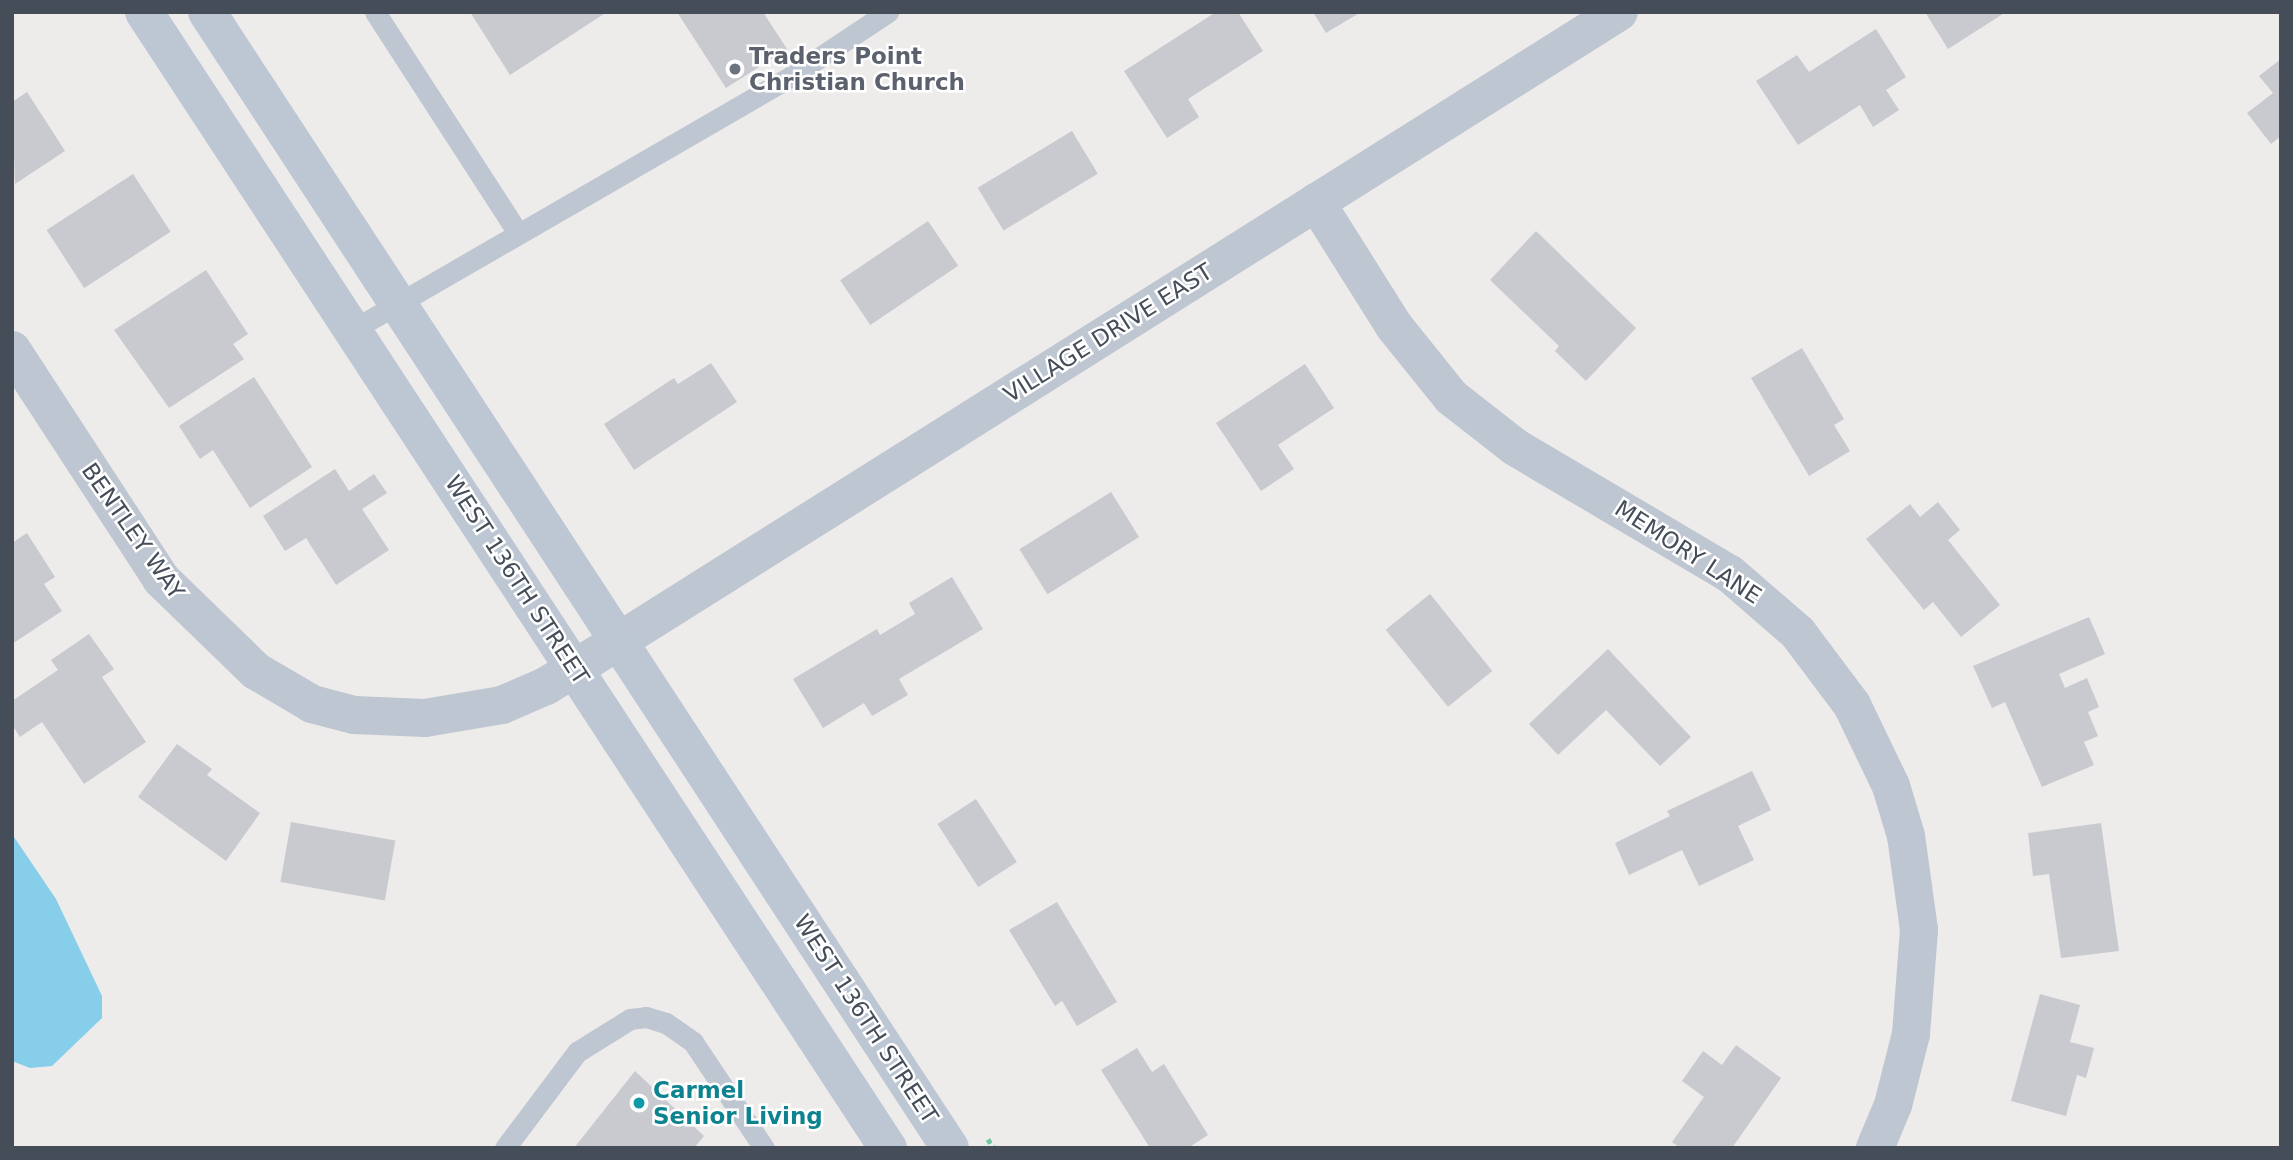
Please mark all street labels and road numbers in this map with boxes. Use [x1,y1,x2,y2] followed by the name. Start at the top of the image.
[999,258,1217,408] street label: VILLAGE DRIVE EAST
[76,458,190,604] street label: BENTLEY WAY
[439,470,595,690] street label: WEST 136TH STREET
[1610,494,1766,610] street label: MEMORY LANE
[788,909,944,1129] street label: WEST 136TH STREET

